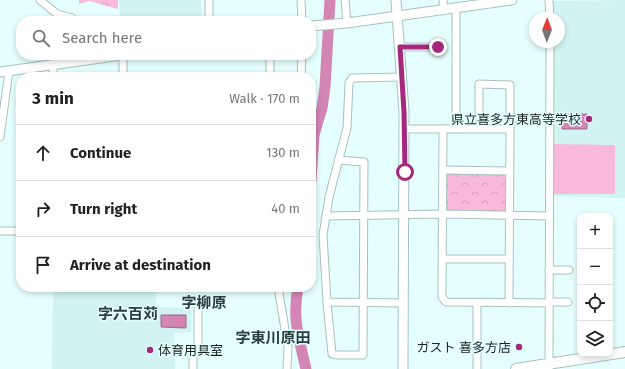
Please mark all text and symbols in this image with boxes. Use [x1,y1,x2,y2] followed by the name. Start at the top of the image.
[529,12,565,48] north arrow
[16,16,316,60] search box
[30,27,52,49] icon: search
[62,29,142,47] text: Search here
[429,38,447,56] route end
[32,88,74,109] text: 3 min
[229,91,300,106] text: Walk · 170 m
[451,112,581,127] place label: 県立喜多方東高等学校
[584,114,594,124] marker: 県立喜多方東高等学校
[32,142,54,164] icon: ahead
[70,144,131,162] text: Continue
[266,145,300,160] text: 130 m
[396,163,414,181] route start
[32,198,54,220] icon: right
[70,200,137,218] text: Turn right
[271,201,300,216] text: 40 m
[577,213,613,357] map controls
[577,213,613,249] button: +
[577,249,613,285] button: −
[32,254,54,276] icon: arrive
[70,256,211,274] text: Arrive at destination
[577,285,613,321] button: locate
[181,294,227,312] district label: 字柳原
[98,305,158,323] district label: 字六百苅
[577,321,613,357] button: layers
[235,329,311,347] district label: 字東川原田
[417,340,511,355] place label: ガスト 喜多方店
[514,342,524,352] marker: ガスト 喜多方店
[158,343,223,358] place label: 体育用具室
[145,345,155,355] marker: 体育用具室

